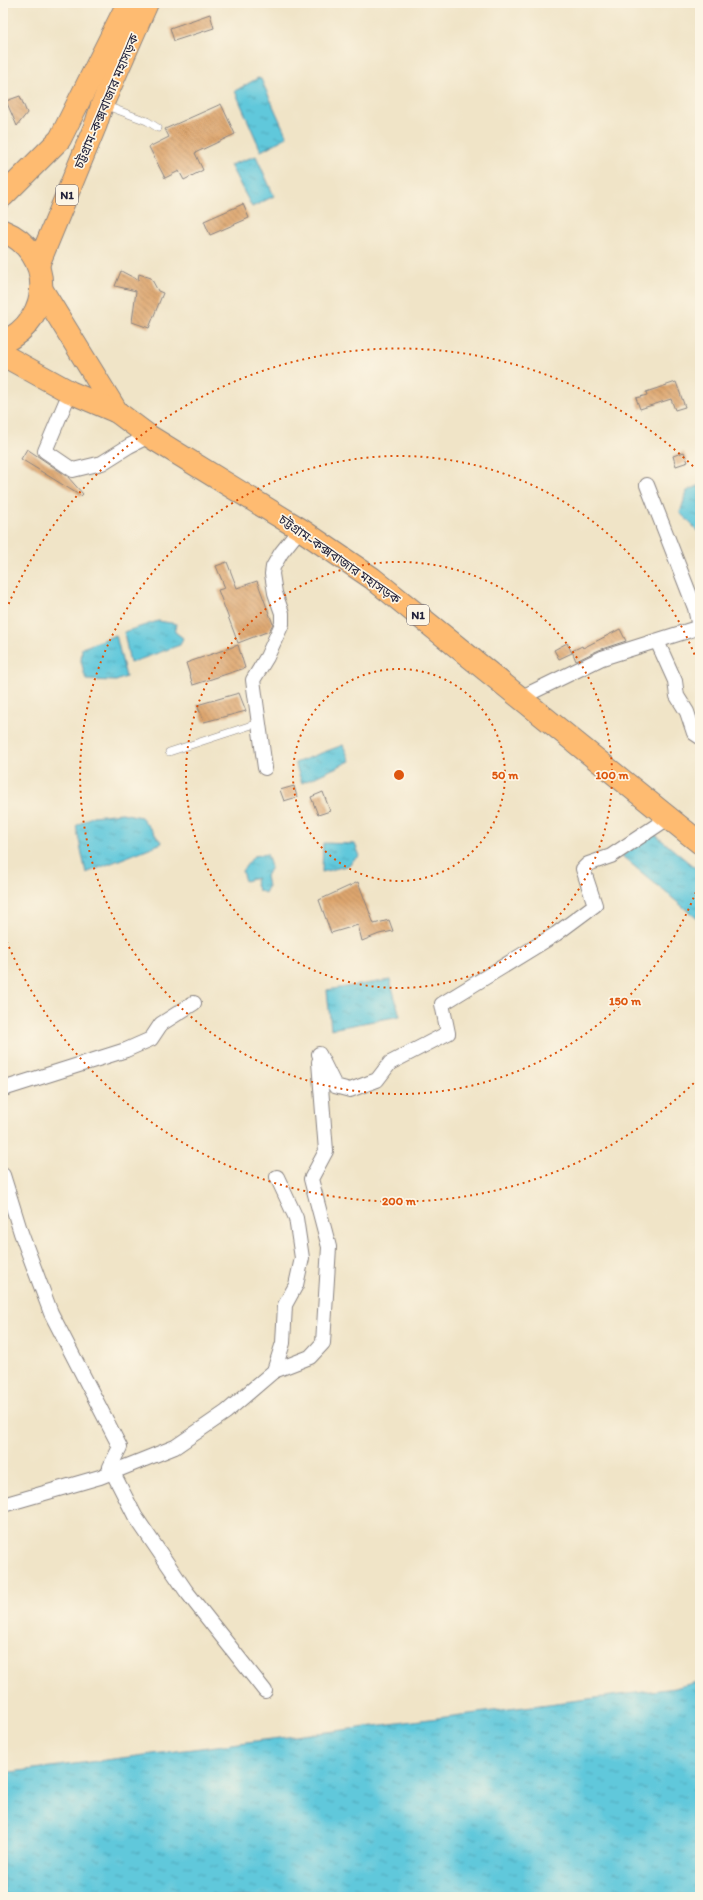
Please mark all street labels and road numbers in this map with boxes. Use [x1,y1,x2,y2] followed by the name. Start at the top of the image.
[71,31,142,172] street label: চট্টগ্রাম-কক্সবাজার মহাসড়ক
[56,185,78,205] road number: N1
[275,511,404,607] street label: চট্টগ্রাম-কক্সবাজার মহাসড়ক
[407,605,429,625] road number: N1

